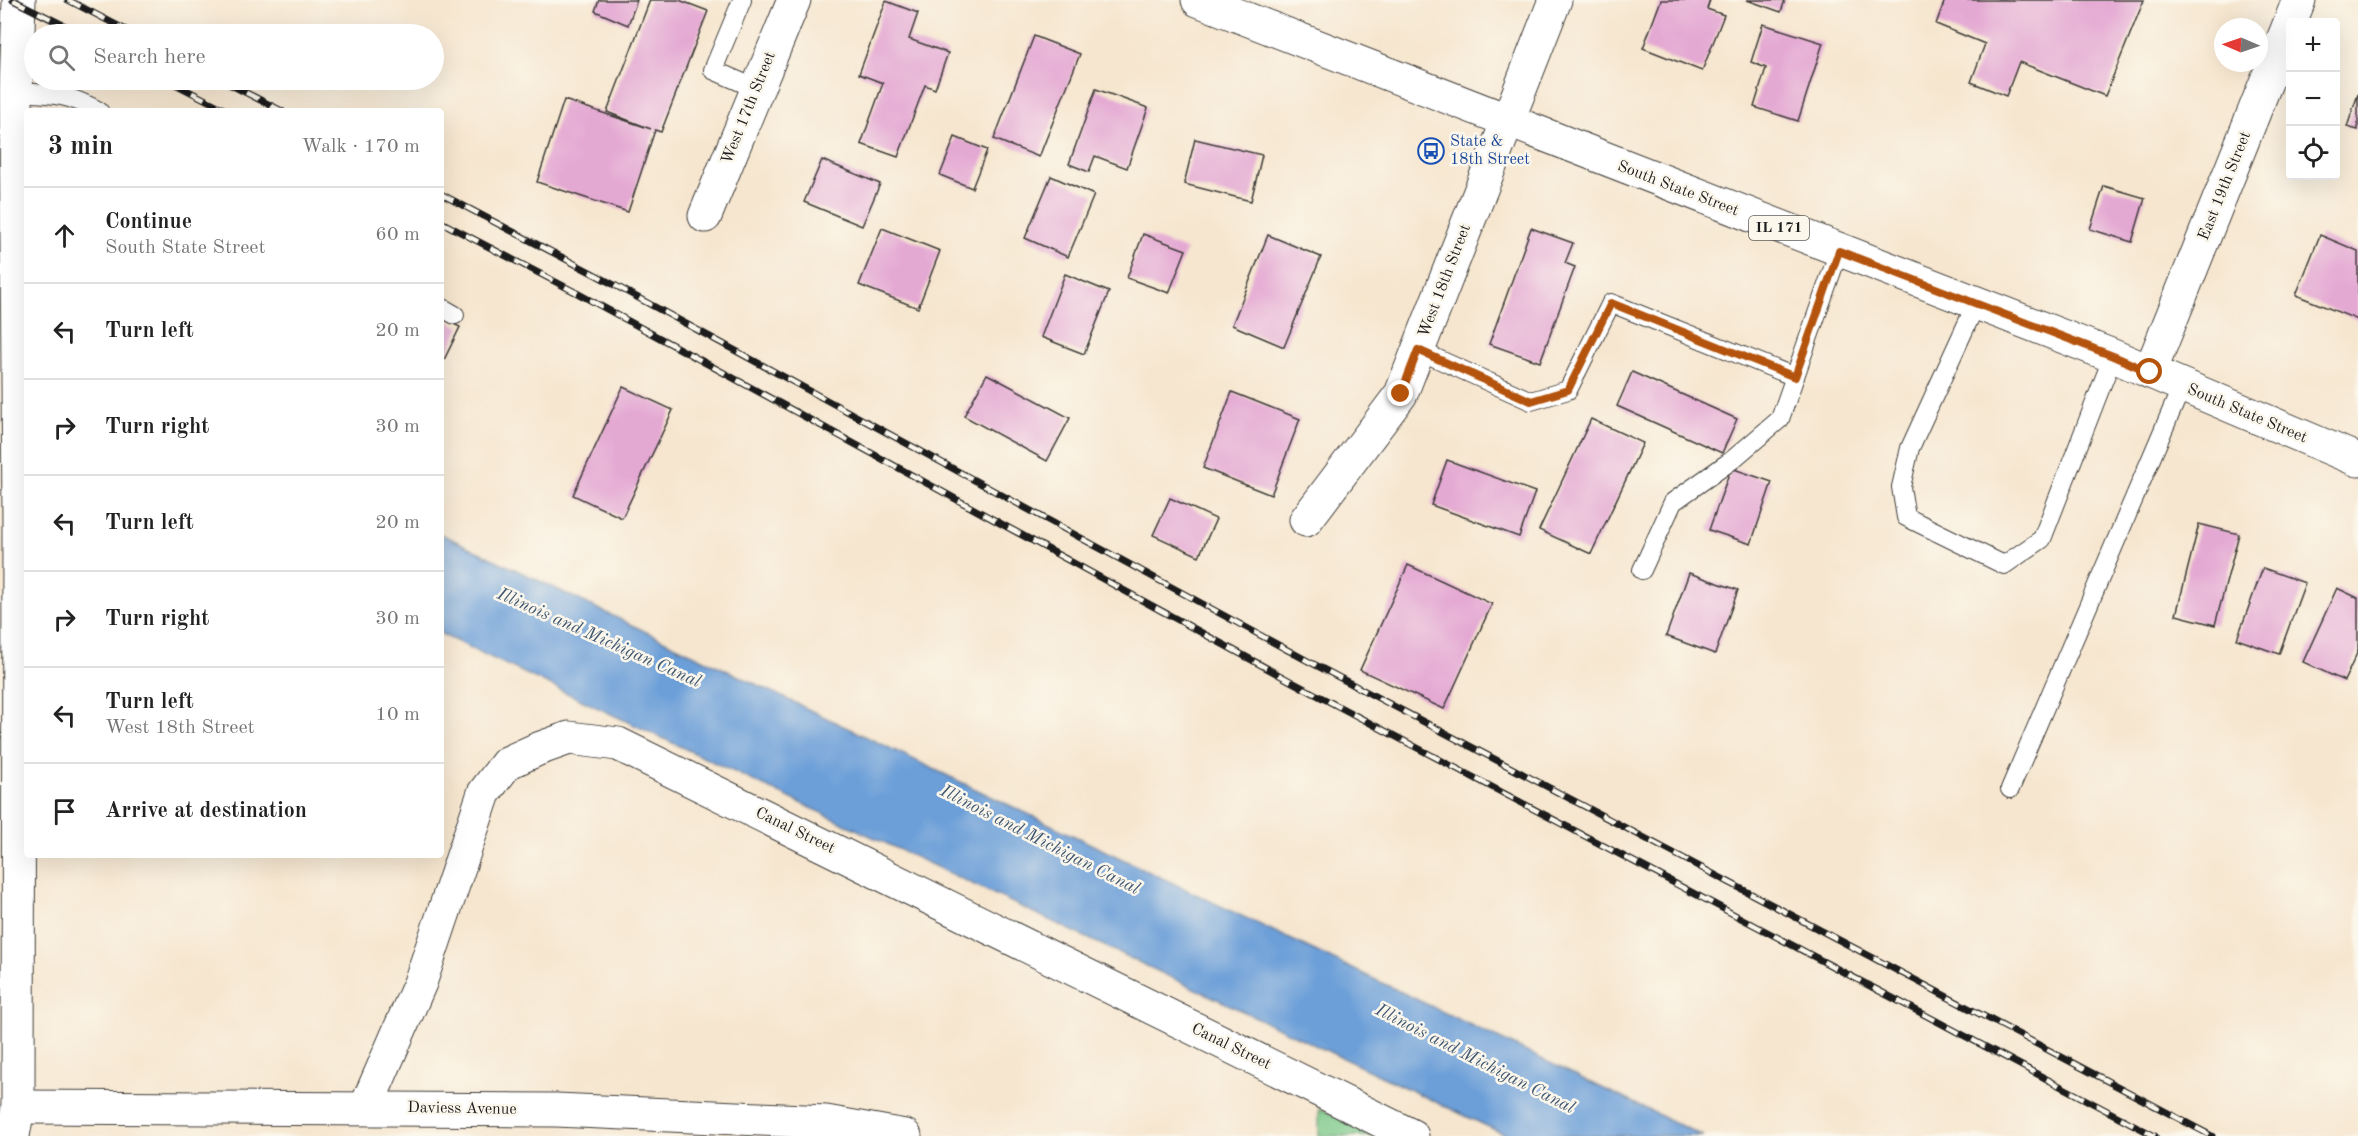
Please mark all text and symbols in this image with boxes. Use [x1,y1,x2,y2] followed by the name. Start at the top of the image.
[2214,18,2268,72] north arrow
[2286,18,2340,180] map controls
[2286,18,2340,72] button: +
[24,24,444,90] search box
[45,41,78,74] icon: search
[93,46,206,68] text: Search here
[719,49,779,166] street label: West 17th Street
[2286,72,2340,126] button: −
[2286,126,2340,180] button: locate
[2196,129,2254,243] street label: East 19th Street
[48,134,113,160] text: 3 min
[1450,134,1530,168] place label: State & 18th Street
[1416,136,1446,166] bus stop icon: State & 18th Street
[301,137,420,157] text: Walk · 170 m
[1615,159,1741,220] street label: South State Street
[105,211,192,233] text: Continue
[1749,216,1809,240] road number: IL 171
[48,219,81,252] icon: ahead
[1416,222,1474,340] street label: West 18th Street
[375,225,420,245] text: 60 m
[105,238,266,258] text: South State Street
[48,315,81,348] icon: left
[105,320,194,342] text: Turn left
[375,321,420,341] text: 20 m
[2136,358,2162,384] route start
[1387,380,1413,406] route end
[2185,382,2310,447] street label: South State Street
[48,411,81,444] icon: right
[105,416,209,438] text: Turn right
[375,417,420,437] text: 30 m
[48,507,81,540] icon: left
[105,512,194,534] text: Turn left
[375,513,420,533] text: 20 m
[494,584,704,691] water label: Illinois and Michigan Canal
[48,603,81,636] icon: right
[105,608,209,630] text: Turn right
[375,609,420,629] text: 30 m
[105,691,194,713] text: Turn left
[48,699,81,732] icon: left
[375,705,420,725] text: 10 m
[105,718,255,738] text: West 18th Street
[937,781,1143,899] water label: Illinois and Michigan Canal
[48,795,81,828] icon: arrive
[105,800,307,822] text: Arrive at destination
[753,805,838,857] street label: Canal Street
[1372,1000,1578,1118] water label: Illinois and Michigan Canal
[1189,1021,1274,1073] street label: Canal Street
[407,1100,517,1118] street label: Daviess Avenue

